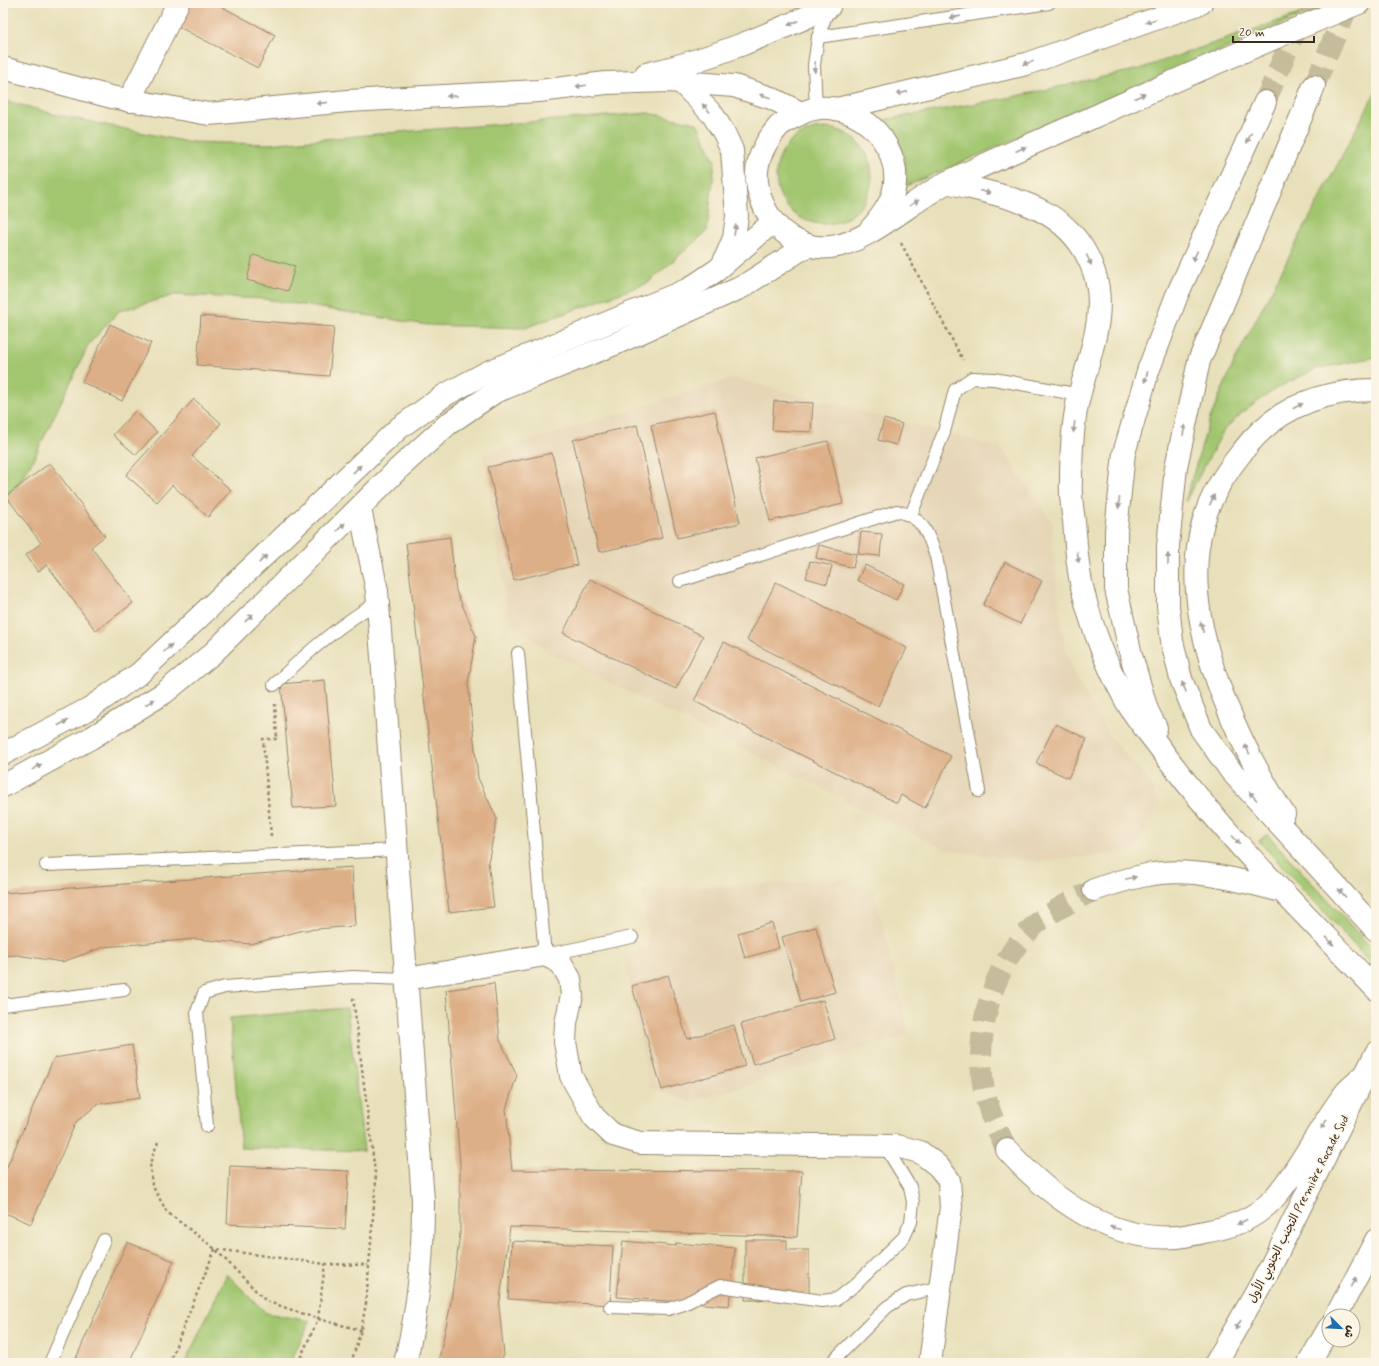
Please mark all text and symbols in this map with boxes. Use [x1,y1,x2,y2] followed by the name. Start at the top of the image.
[949,14,961,20] one-way arrow
[1145,18,1157,24] one-way arrow
[1233,18,1314,44] scale bar
[788,20,799,26] one-way arrow
[1239,25,1265,41] text: 20 m
[1022,60,1034,66] one-way arrow
[811,61,818,73] one-way arrow
[575,83,587,89] one-way arrow
[896,91,908,97] one-way arrow
[446,92,458,99] one-way arrow
[759,93,771,99] one-way arrow
[1134,93,1146,99] one-way arrow
[316,100,328,107] one-way arrow
[702,104,711,113] one-way arrow
[1246,132,1252,144] one-way arrow
[1016,146,1027,152] one-way arrow
[979,189,991,195] one-way arrow
[909,199,919,207] one-way arrow
[732,224,738,236] one-way arrow
[1192,251,1198,262] one-way arrow
[1086,254,1092,266] one-way arrow
[1143,371,1149,383] one-way arrow
[1292,403,1304,409] one-way arrow
[1071,421,1077,433] one-way arrow
[1182,424,1188,436] one-way arrow
[352,464,362,474] one-way arrow
[1209,494,1215,505] one-way arrow
[1116,497,1122,509] one-way arrow
[336,522,346,532] one-way arrow
[1075,551,1081,563] one-way arrow
[1165,552,1171,565] one-way arrow
[258,554,268,564] one-way arrow
[244,614,254,623] one-way arrow
[1199,621,1205,633] one-way arrow
[163,643,173,653] one-way arrow
[1181,682,1187,693] one-way arrow
[144,699,156,706] one-way arrow
[57,720,68,726] one-way arrow
[1244,743,1250,754] one-way arrow
[31,764,43,771] one-way arrow
[1248,791,1258,801] one-way arrow
[1231,835,1240,845] one-way arrow
[1125,875,1137,881] one-way arrow
[1337,888,1346,898] one-way arrow
[1326,936,1335,946] one-way arrow
[1243,1112,1355,1307] street label: التجنب الجنوبي الأول Première Rocade Sud
[1320,1119,1328,1129] one-way arrow
[1236,1218,1247,1225] one-way arrow
[1109,1225,1121,1231] one-way arrow
[1351,1276,1357,1287] one-way arrow
[1321,1308,1361,1348] north arrow
[1235,1319,1242,1331] one-way arrow
[1340,1323,1358,1340] text: ش

